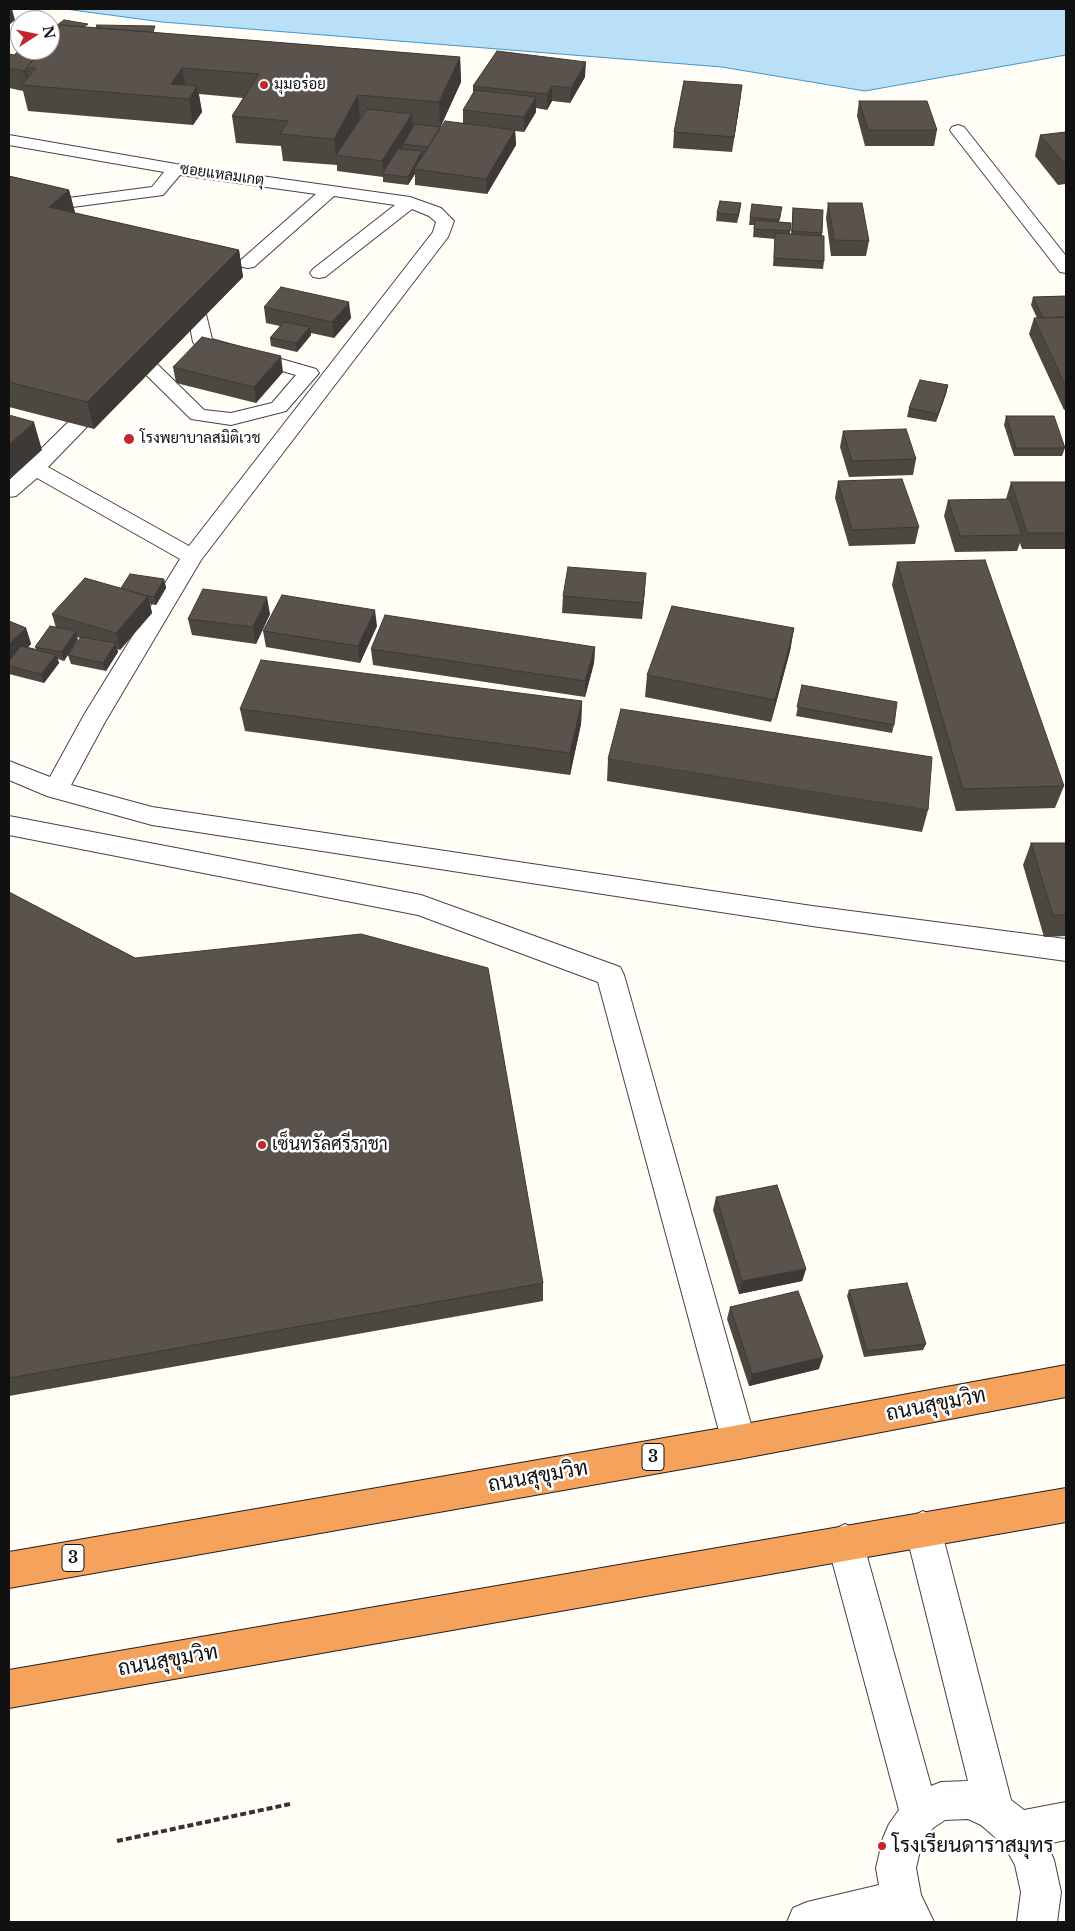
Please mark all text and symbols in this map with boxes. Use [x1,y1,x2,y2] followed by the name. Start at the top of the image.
[10,10,60,60] north arrow
[39,24,59,41] text: N
[274,76,326,94] place label: มุมอร่อย
[258,79,270,91] marker: มุมอร่อย
[179,160,265,190] street label: ซอยแหลมเกตุ
[140,430,260,448] place label: โรงพยาบาลสมิติเวช
[122,432,136,446] marker: โรงพยาบาลสมิติเวช
[272,1134,388,1156] place label: เซ็นทรัลศรีราชา
[256,1139,268,1151] marker: เซ็นทรัลศรีราชา
[884,1383,988,1427] street label: ถนนสุขุมวิท
[642,1444,664,1470] road number: 3
[486,1456,590,1498] street label: ถนนสุขุมวิท
[62,1545,84,1572] road number: 3
[116,1640,220,1682] street label: ถนนสุขุมวิท
[892,1833,1054,1859] place label: โรงเรียนดาราสมุทร
[876,1840,888,1852] marker: โรงเรียนดาราสมุทร

